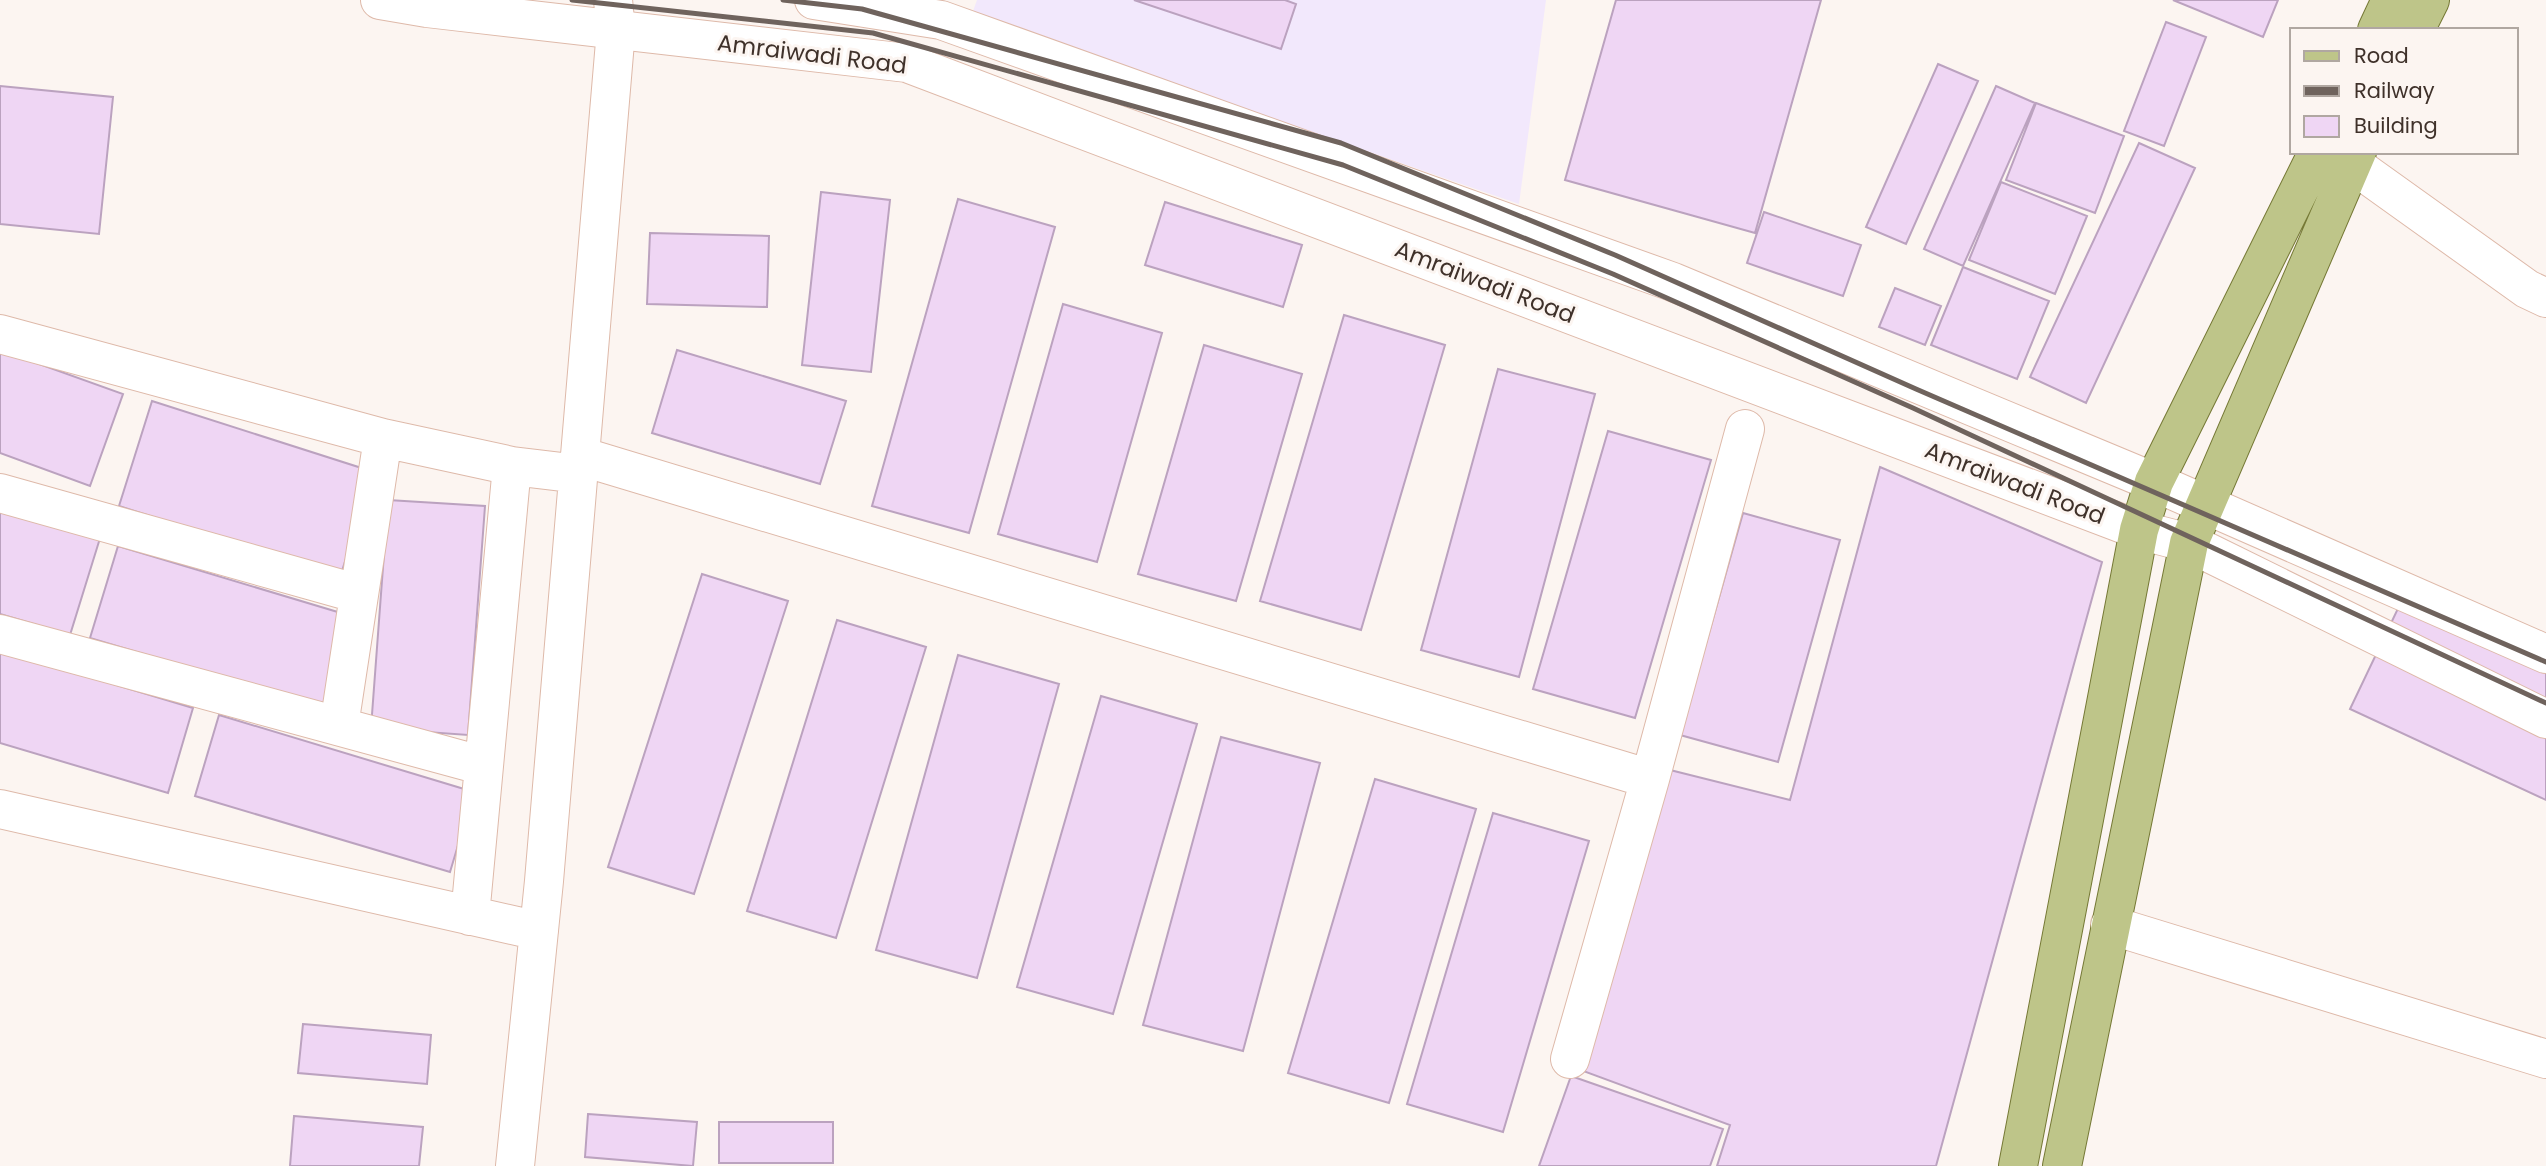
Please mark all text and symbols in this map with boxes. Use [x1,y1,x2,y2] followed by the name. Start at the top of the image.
[715,27,909,81] street label: Amraiwadi Road
[2290,28,2518,154] legend
[2354,41,2409,70] text: Road
[2354,76,2435,105] text: Railway
[2354,111,2438,140] text: Building
[1390,233,1580,331] street label: Amraiwadi Road
[1920,434,2110,532] street label: Amraiwadi Road

